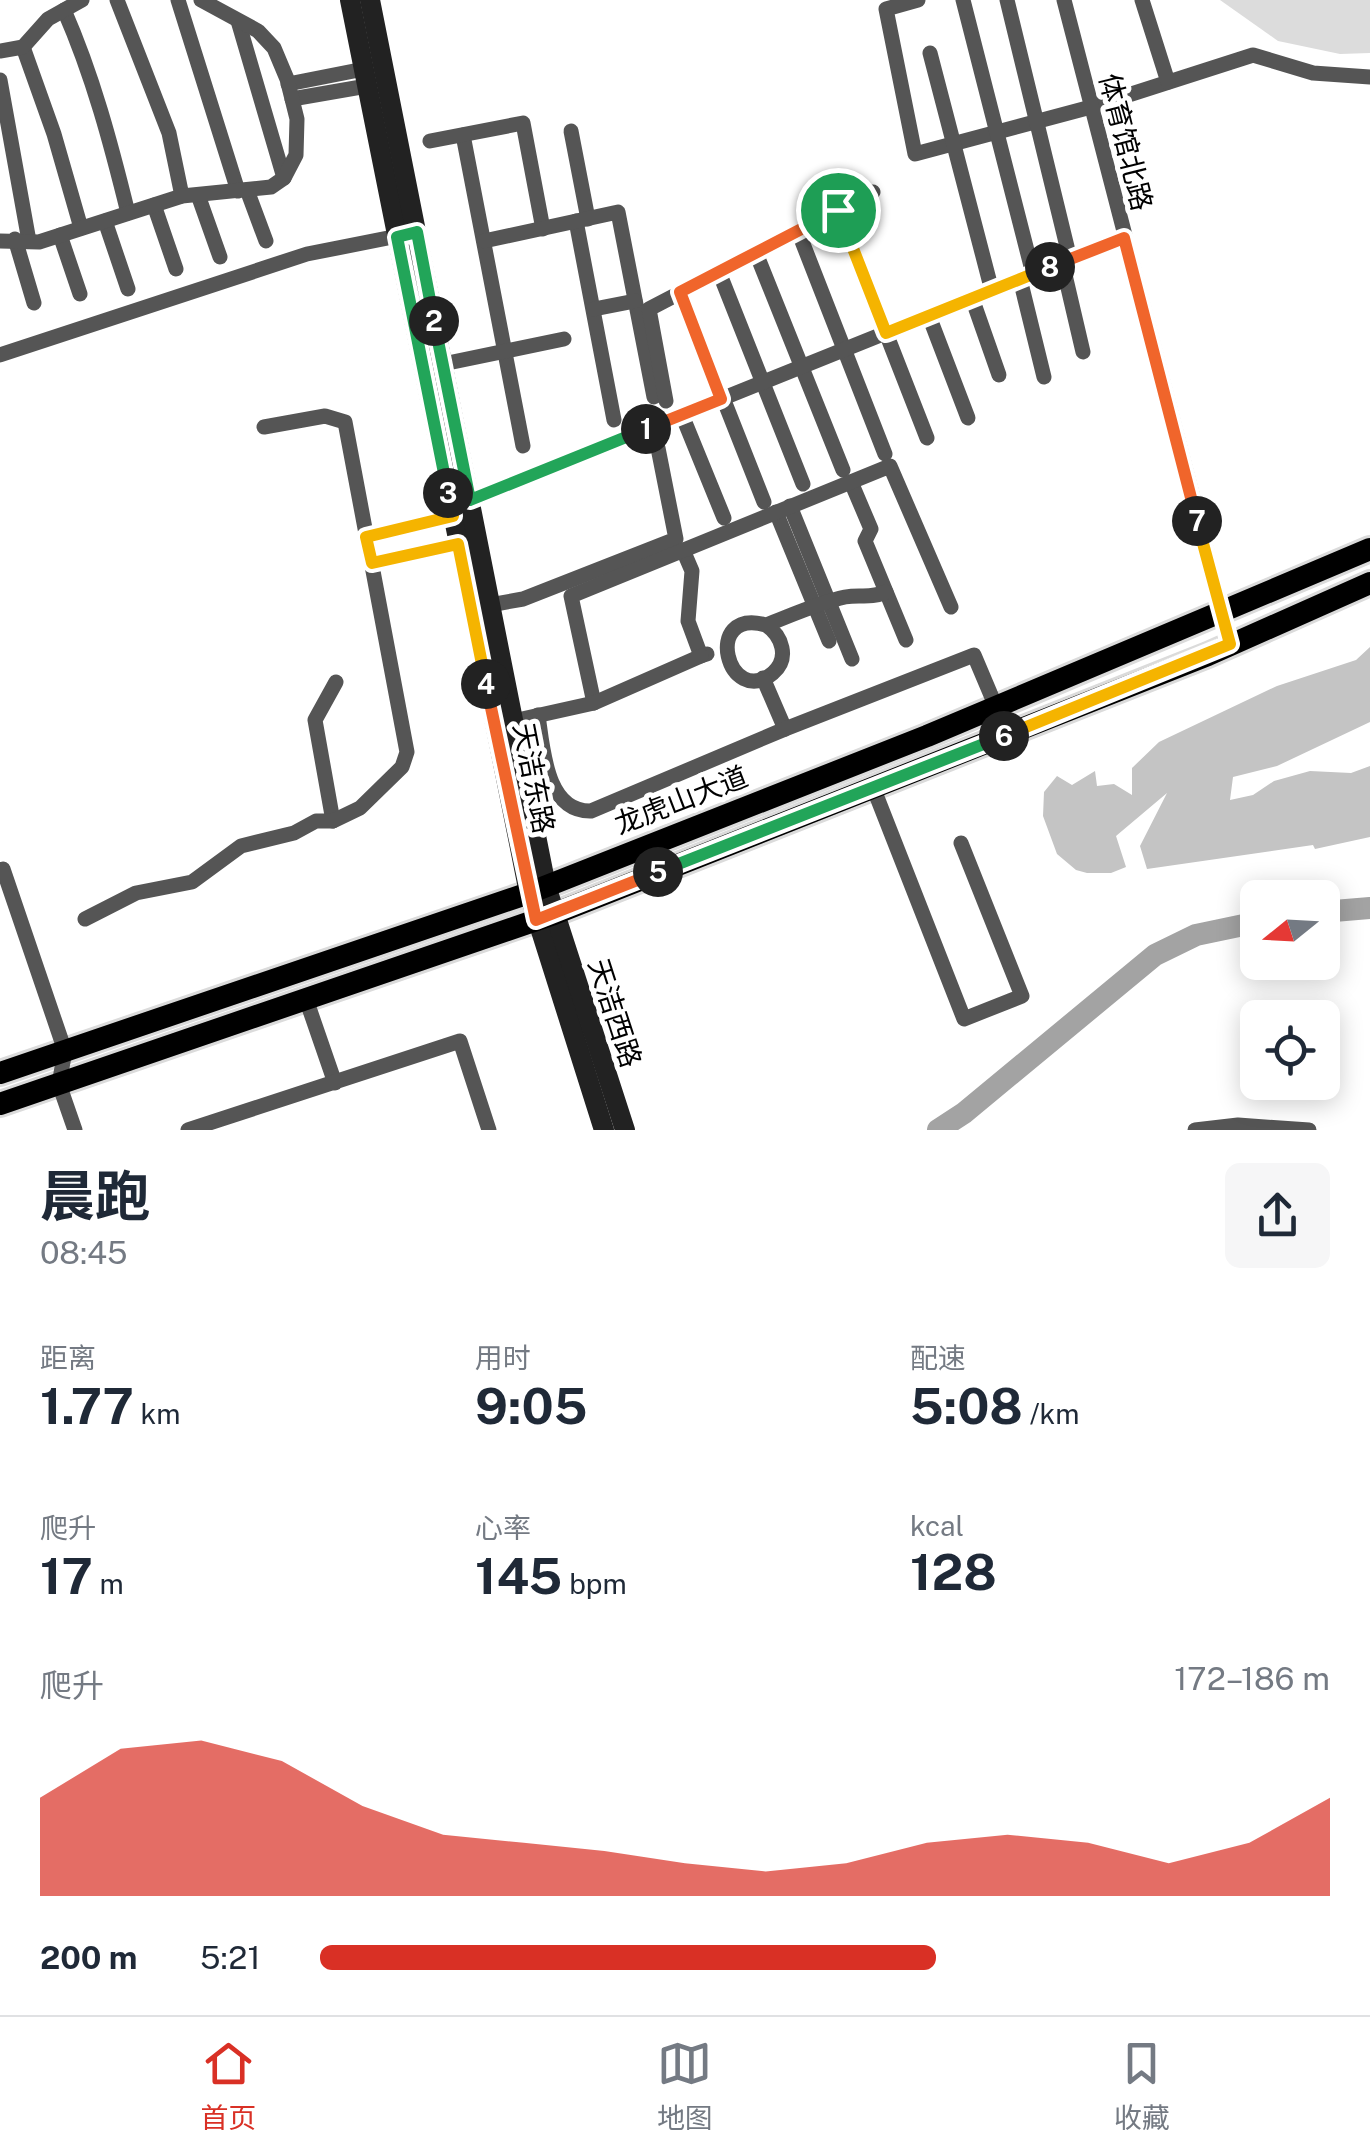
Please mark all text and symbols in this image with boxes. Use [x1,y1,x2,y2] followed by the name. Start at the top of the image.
[1094,70,1159,214] street label: 体育馆北路
[796,168,881,253] pin
[811,183,866,238] icon: arrive
[1025,242,1075,292] pin: 8
[1041,250,1059,283] text: 8
[409,296,459,346] pin: 2
[425,304,443,337] text: 2
[621,404,671,454] pin: 1
[640,412,652,445] text: 1
[423,468,473,518] pin: 3
[439,476,457,509] text: 3
[1172,496,1222,546] pin: 7
[1188,504,1206,537] text: 7
[461,659,511,709] pin: 4
[477,667,495,700] text: 4
[979,711,1029,761] pin: 6
[995,719,1013,752] text: 6
[508,720,561,836] street label: 天洁东路
[610,759,752,840] street label: 龙虎山大道
[633,847,683,897] pin: 5
[649,855,667,888] text: 5
[1240,880,1340,980] north arrow
[1240,880,1340,1100] map controls
[582,954,648,1071] street label: 天洁西路
[1240,1000,1340,1100] button: locate
[1225,1163,1330,1268] button: share
[40,1164,150,1228] text: 晨跑
[40,1234,127,1271] text: 08:45
[40,1341,96,1374] text: 距离
[475,1341,531,1374] text: 用时
[910,1341,966,1374] text: 配速
[40,1376,134,1435] text: 1.77
[475,1376,587,1435] text: 9:05
[910,1376,1023,1435] text: 5:08
[134,1397,180,1430] text: km
[1023,1397,1079,1430] text: /km
[910,1509,964,1542] text: kcal
[40,1511,96,1544] text: 爬升
[475,1511,531,1544] text: 心率
[910,1542,997,1601] text: 128
[40,1546,93,1605] text: 17
[475,1546,562,1605] text: 145
[93,1567,124,1600] text: m
[562,1567,627,1600] text: bpm
[1174,1660,1330,1697] text: 172–186 m
[40,1667,104,1704] text: 爬升
[40,1939,137,1976] text: 200 m
[200,1939,260,1976] text: 5:21
[200,2036,256,2136] tab: 首页
[657,2036,713,2136] tab: 地图
[1114,2036,1170,2136] tab: 收藏

